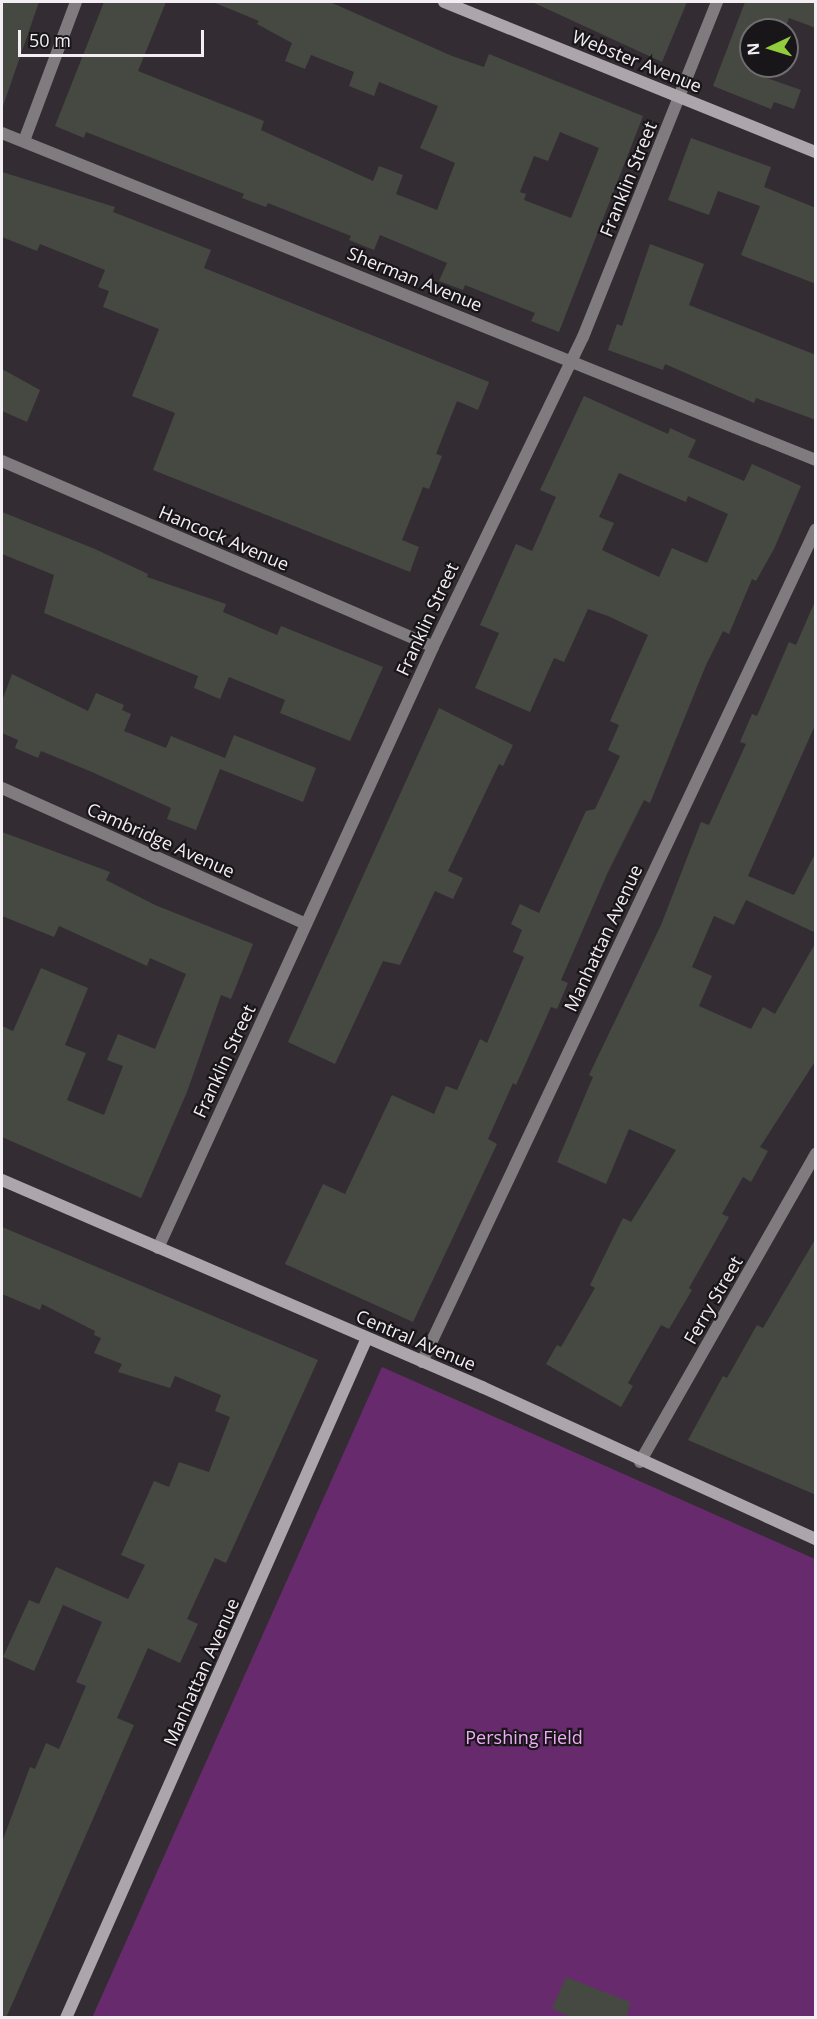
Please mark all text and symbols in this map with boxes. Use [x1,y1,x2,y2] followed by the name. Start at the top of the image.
[21,18,207,56] scale bar
[739,18,799,78] north arrow
[569,25,705,97] street label: Webster Avenue
[29,28,71,52] text: 50 m
[742,42,764,56] text: N
[595,118,661,240] street label: Franklin Street
[344,242,486,316] street label: Sherman Avenue
[156,501,292,575] street label: Hancock Avenue
[391,559,463,679] street label: Franklin Street
[84,798,238,882] street label: Cambridge Avenue
[560,861,646,1015] street label: Manhattan Avenue
[188,1001,260,1121] street label: Franklin Street
[679,1252,747,1348] street label: Ferry Street
[353,1305,479,1375] street label: Central Avenue
[159,1595,243,1749] street label: Manhattan Avenue
[465,1726,583,1748] park label: Pershing Field

